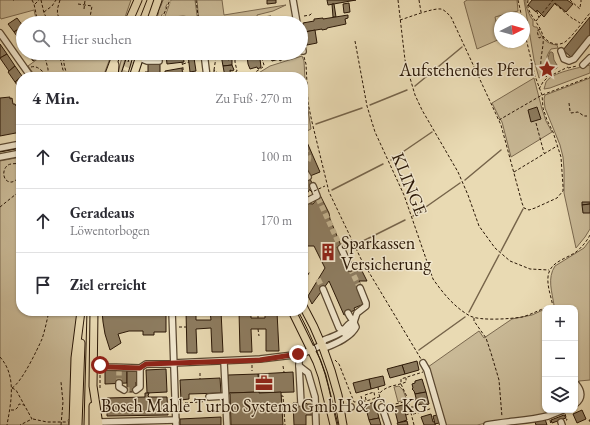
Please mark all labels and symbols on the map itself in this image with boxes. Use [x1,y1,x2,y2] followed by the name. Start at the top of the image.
[494,12,530,48] north arrow
[398,58,535,81] place label: Aufstehendes Pferd
[537,59,557,79] place icon: Aufstehendes Pferd
[387,149,433,219] street label: KLINGE
[341,231,431,275] place label: Sparkassen Versicherung
[318,242,338,262] building icon: Sparkassen Versicherung
[289,345,307,363] route end
[91,356,109,374] route start
[254,373,274,393] office icon: Bosch Mahle Turbo Systems GmbH & Co. KG
[101,394,427,417] place label: Bosch Mahle Turbo Systems GmbH & Co. KG

